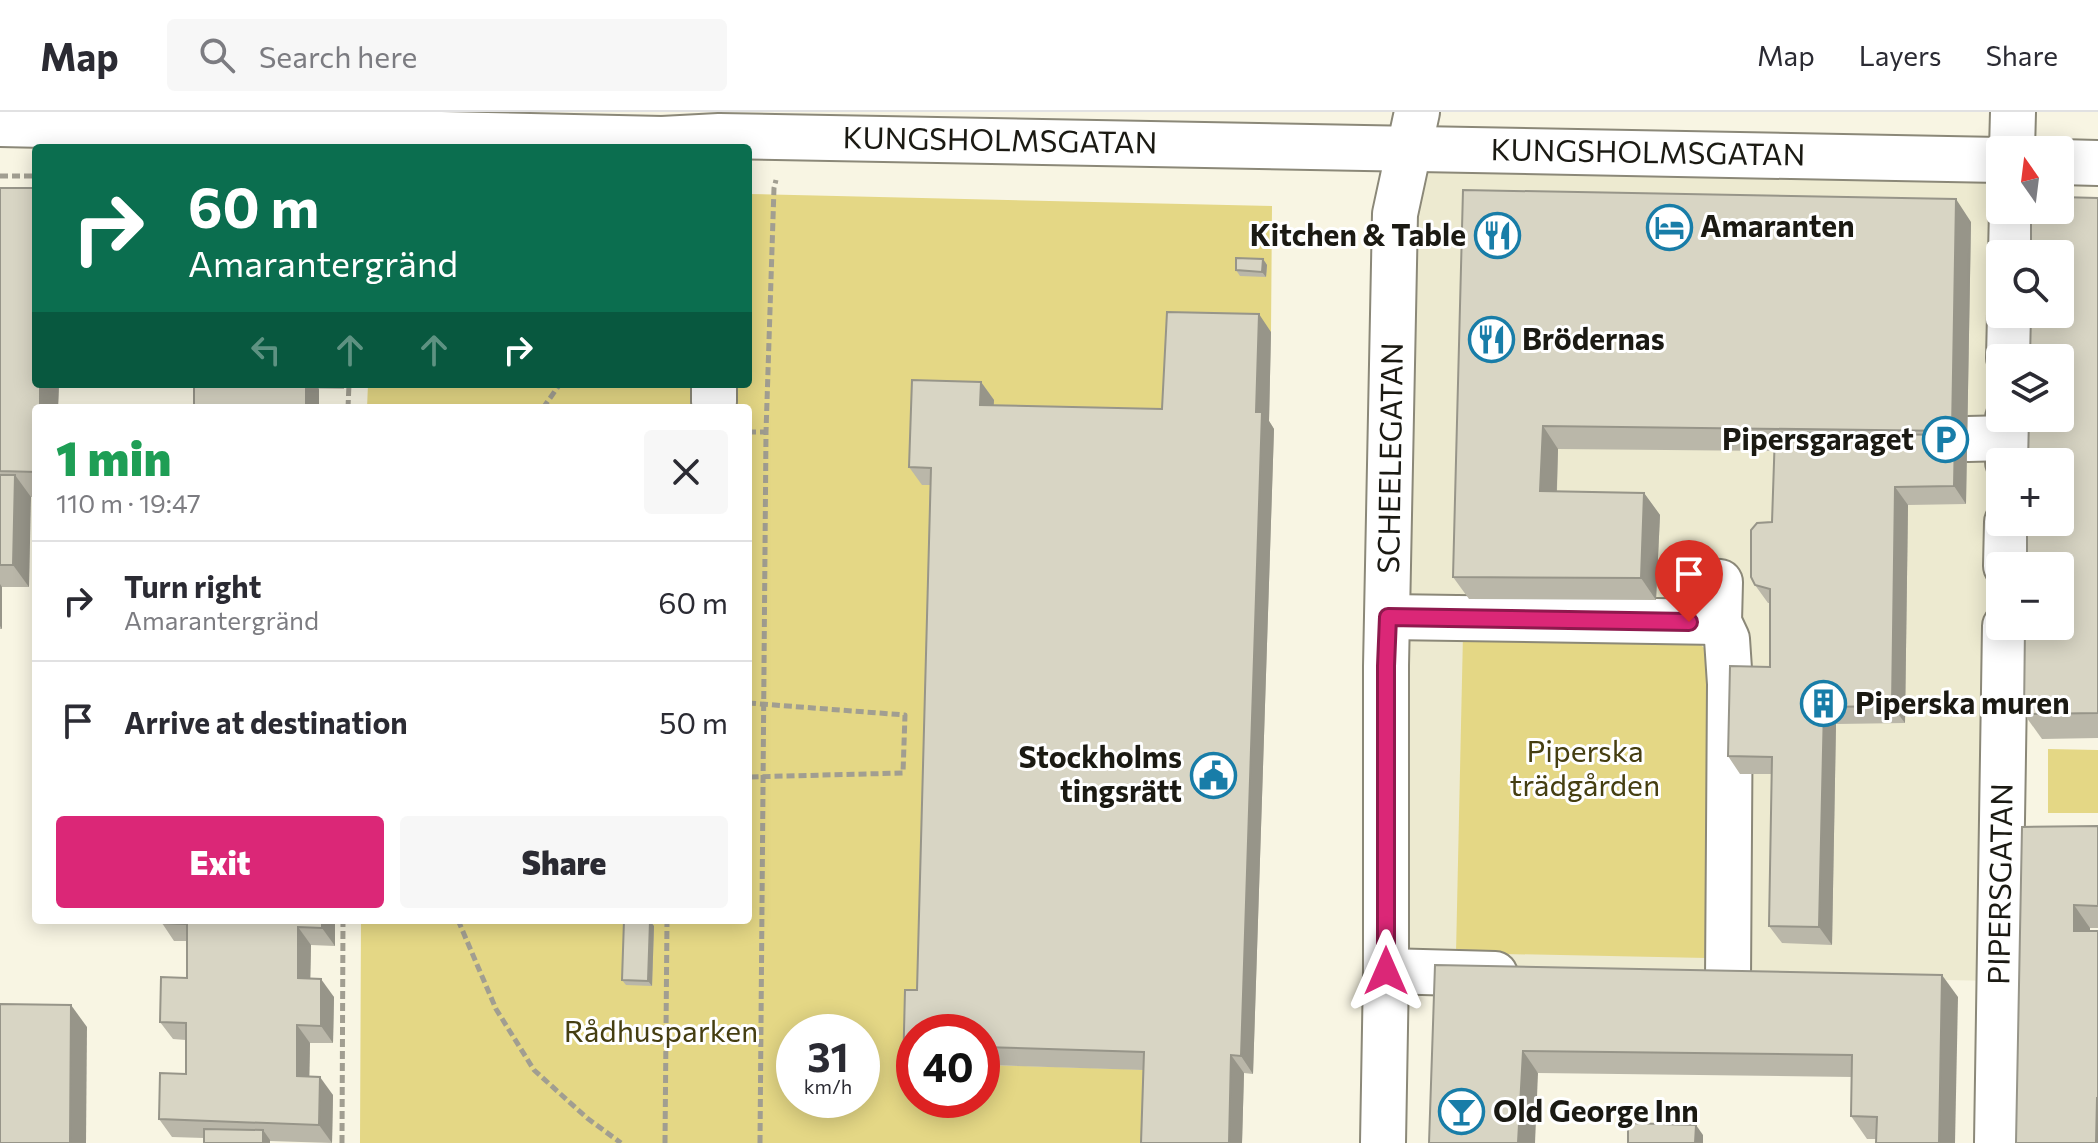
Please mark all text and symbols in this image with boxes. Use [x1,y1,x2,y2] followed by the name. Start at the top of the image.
[167,19,727,91] search box
[40,32,119,79] text: Map
[195,33,239,77] icon: search
[259,37,417,74] text: Search here
[1757,38,1815,72] text: Map
[1859,38,1941,72] text: Layers
[1985,38,2058,72] text: Share
[842,117,1158,160] street label: KUNGSHOLMSGATAN
[1490,129,1806,172] street label: KUNGSHOLMSGATAN
[1986,136,2074,224] north arrow
[1986,136,2074,640] map controls
[188,171,319,240] text: 60 m
[56,176,160,280] icon: right
[1645,203,1693,251] hotel icon: Amaranten
[1700,206,1855,243] place label: Amaranten
[1473,212,1521,260] restaurant icon: Kitchen & Table
[1250,215,1466,252] place label: Kitchen & Table
[188,240,458,284] text: Amarantergränd
[1986,240,2074,328] button: search
[1467,316,1515,364] restaurant icon: Brödernas
[1522,319,1665,356] place label: Brödernas
[244,328,288,372] icon: left
[328,328,372,372] icon: ahead
[412,328,456,372] icon: ahead
[496,328,540,372] icon: right
[1368,342,1409,574] street label: SCHEELEGATAN
[1986,344,2074,432] button: layers
[1921,416,1969,464] parking icon: Pipersgaraget
[1722,419,1914,456] place label: Pipersgaraget
[56,427,171,486] text: 1 min
[644,430,728,514] button: close
[1986,448,2074,536] button: +
[56,487,201,518] text: 110 m · 19:47
[1655,540,1723,622] pin
[1667,552,1711,596] icon: arrive
[1986,552,2074,640] button: −
[124,567,261,604] text: Turn right
[56,579,100,623] icon: right
[658,583,728,620] text: 60 m
[124,604,319,635] text: Amarantergränd
[1800,680,1848,728] building icon: Piperska muren
[1855,683,2069,720] place label: Piperska muren
[56,699,100,743] icon: arrive
[124,703,408,740] text: Arrive at destination
[659,703,728,740] text: 50 m
[1510,731,1660,802] park label: Piperska trädgården
[1018,737,1182,808] place label: Stockholms tingsrätt
[1189,751,1237,799] public building icon: Stockholms tingsrätt
[1978,783,2019,985] street label: PIPERSGATAN
[56,816,384,908] button: Exit
[400,816,728,908] button: Share
[1344,929,1428,1013] position arrow
[564,1011,758,1048] park label: Rådhusparken
[896,1014,1000,1118] speed limit sign: 40
[807,1031,849,1080] text: 31
[804,1074,852,1098] text: km/h
[1438,1088,1486,1136] bar icon: Old George Inn
[1493,1091,1699,1128] place label: Old George Inn

